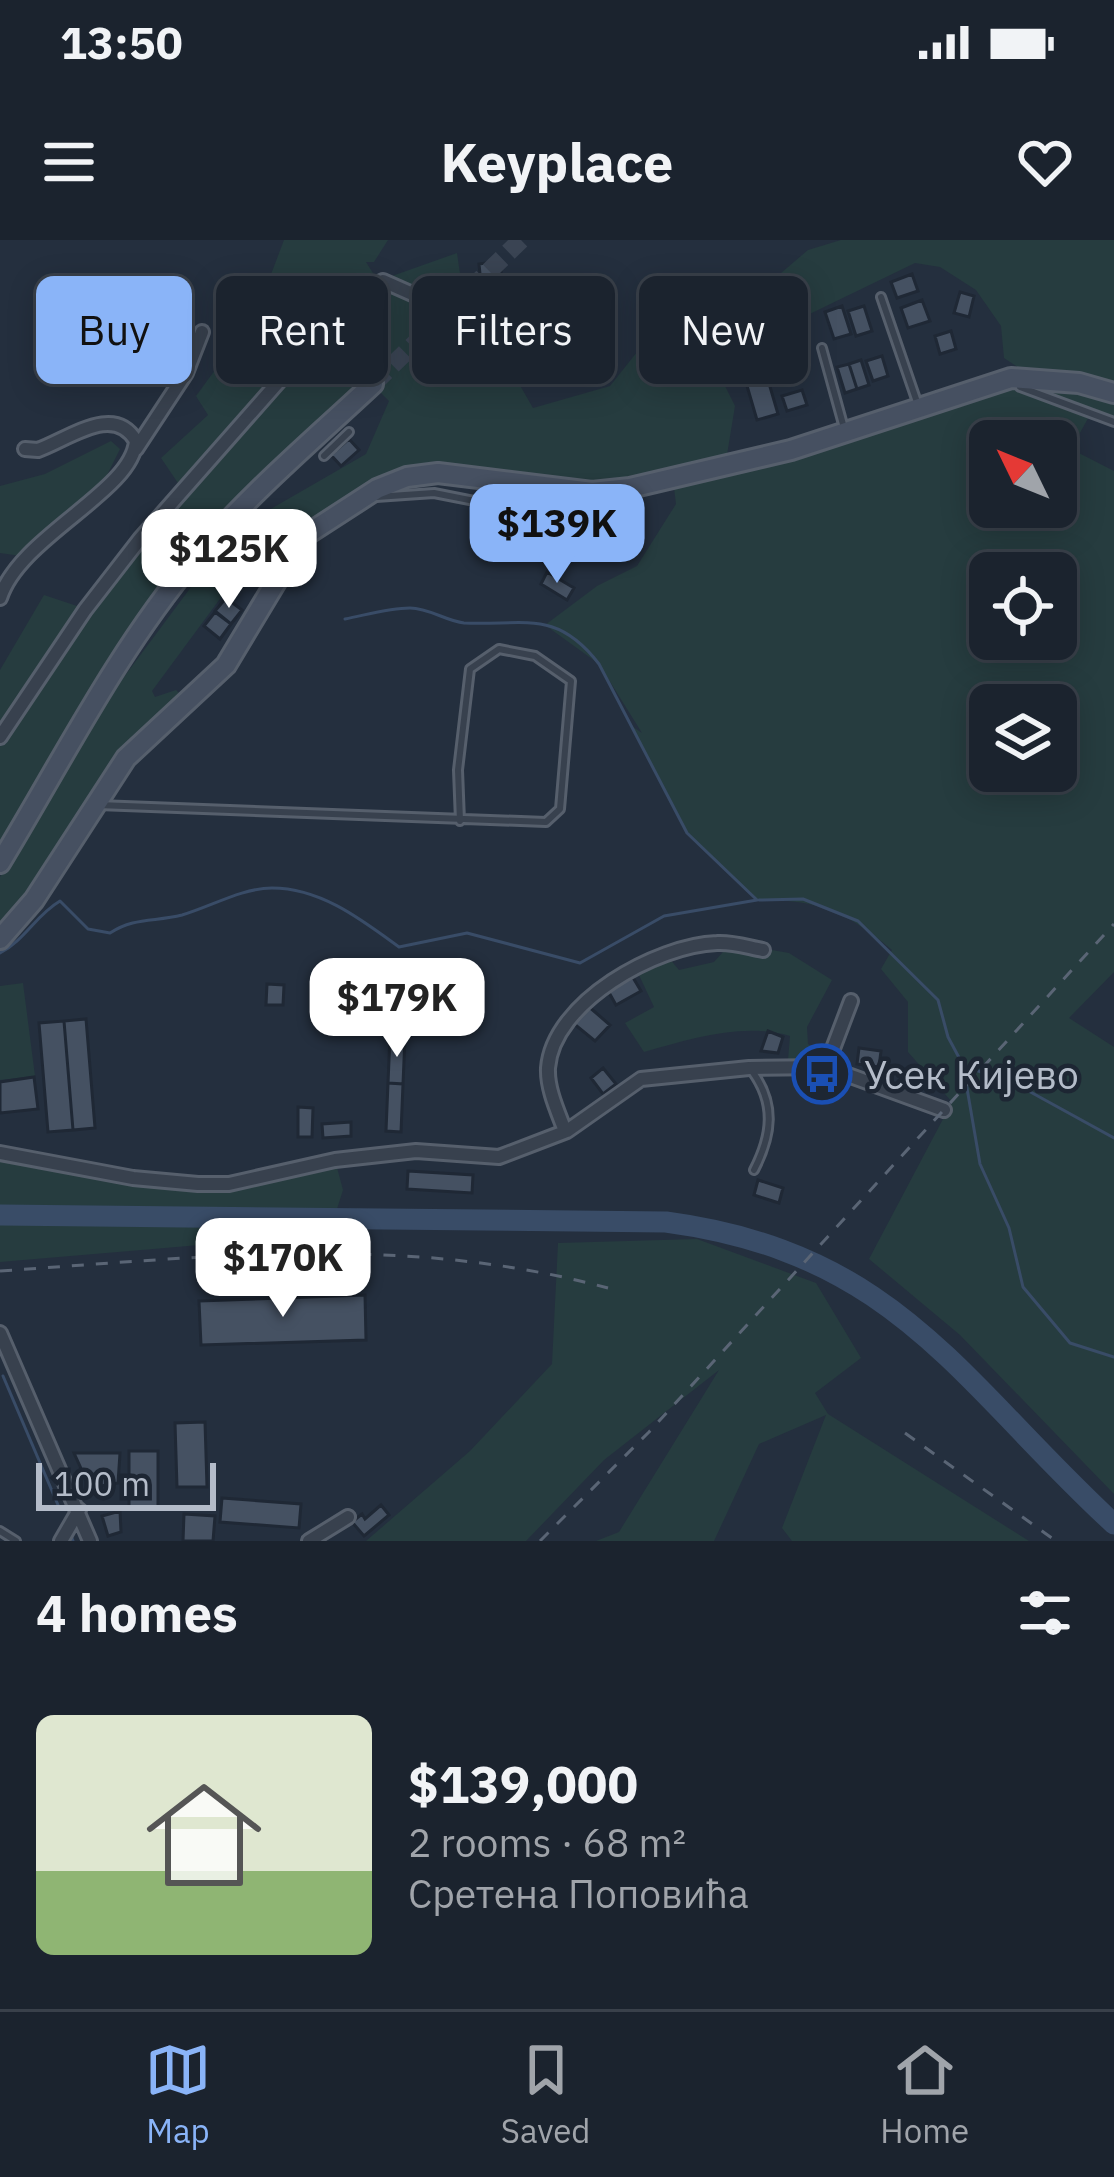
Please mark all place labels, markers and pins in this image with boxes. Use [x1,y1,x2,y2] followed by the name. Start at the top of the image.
[473,484,641,586] pin: $139K
[145,509,313,611] pin: $125K
[313,958,481,1060] pin: $179K
[791,1043,853,1105] bus stop icon: Усек Кијево
[864,1049,1079,1100] place label: Усек Кијево
[199,1218,367,1320] pin: $170K

